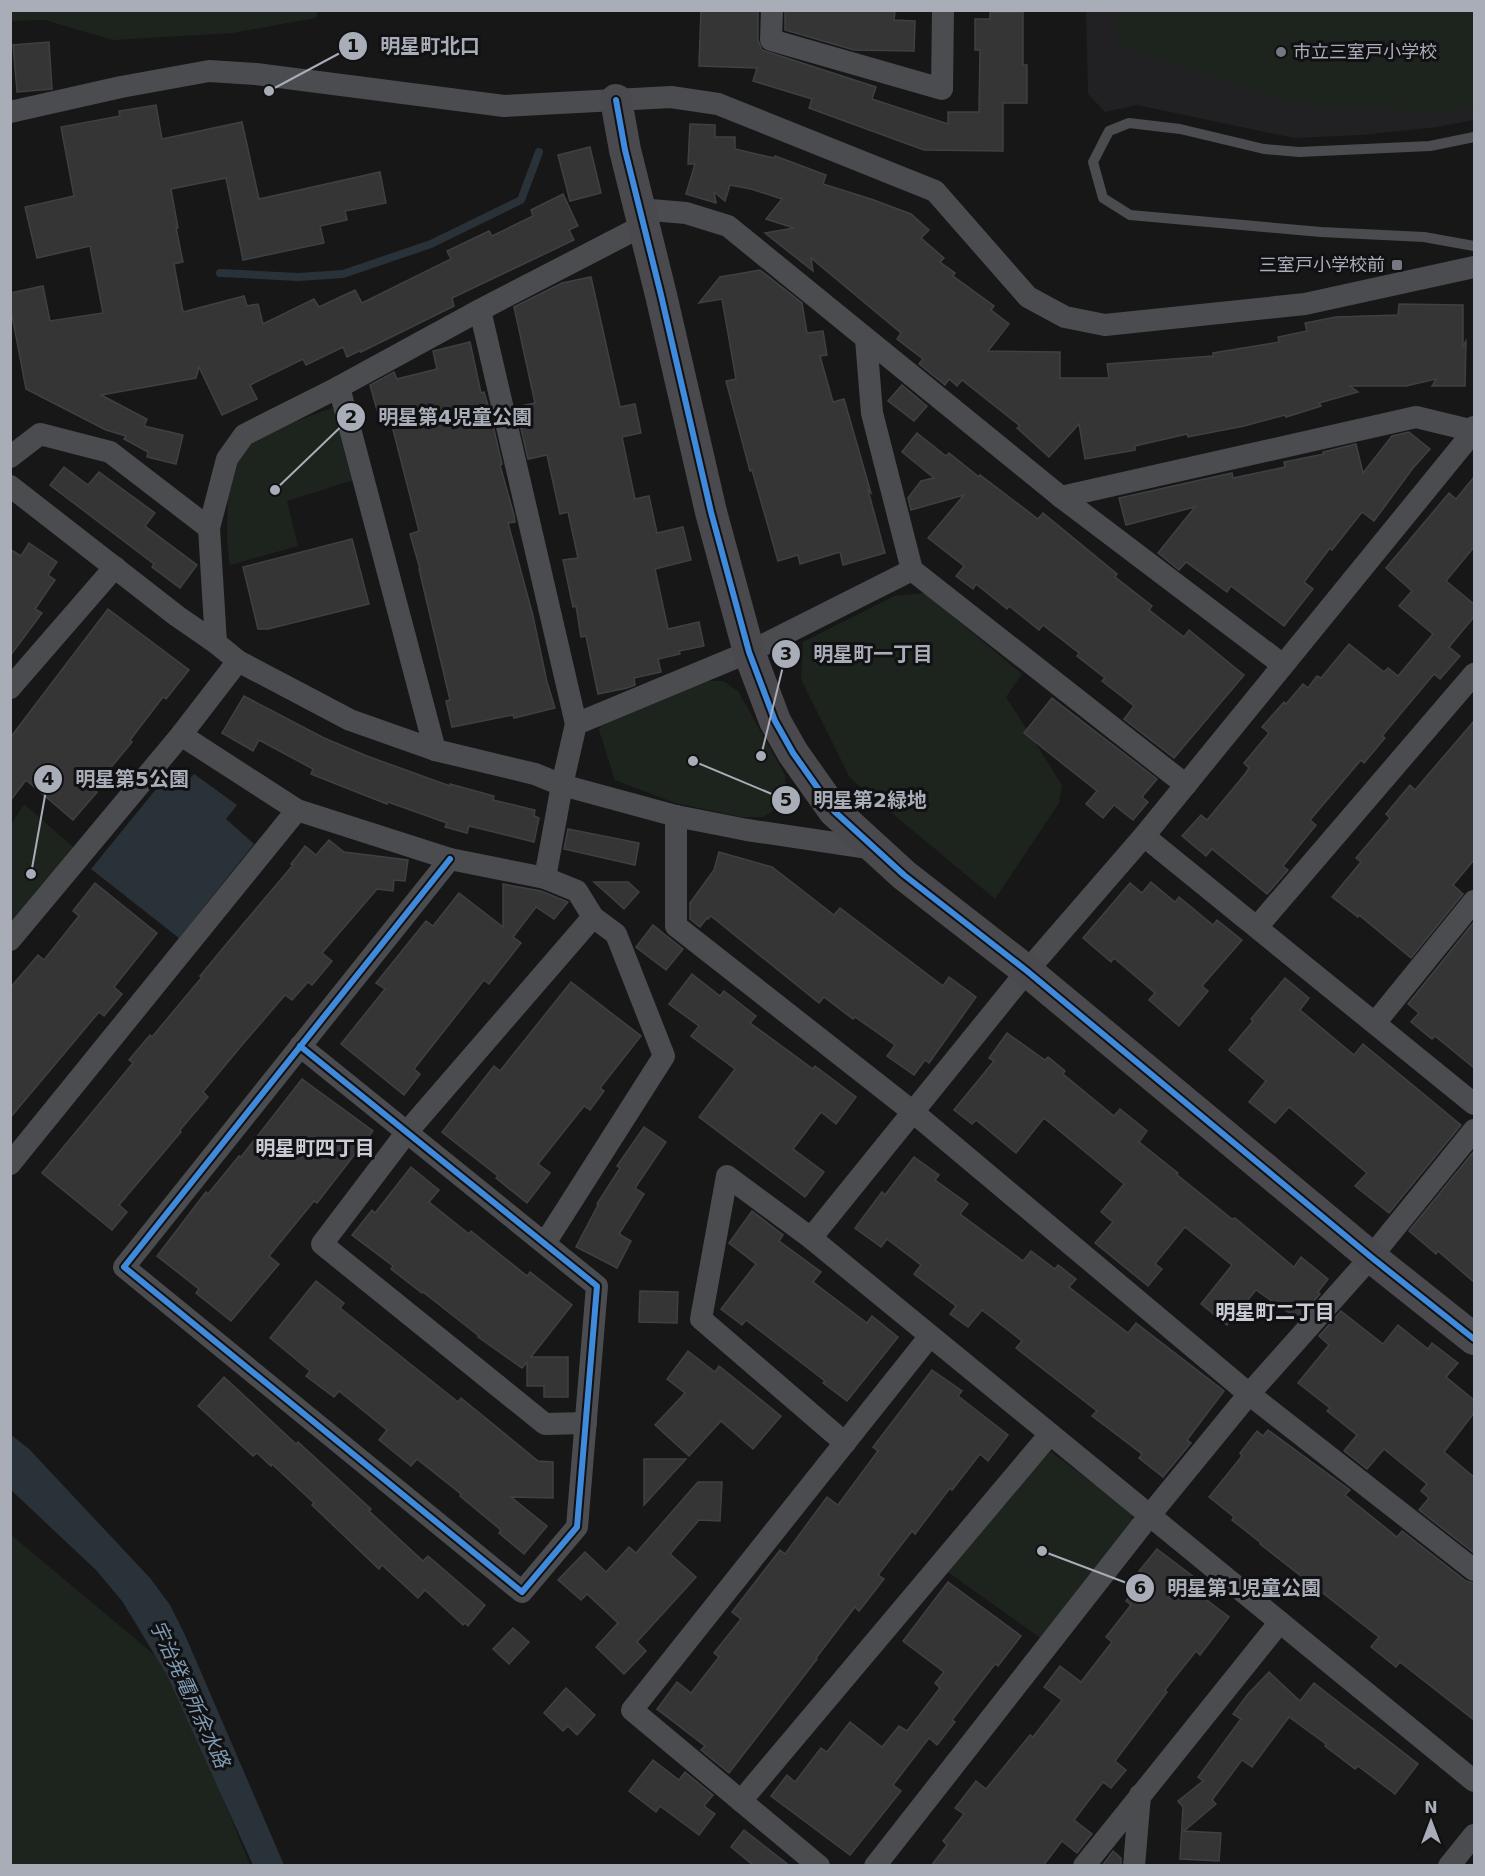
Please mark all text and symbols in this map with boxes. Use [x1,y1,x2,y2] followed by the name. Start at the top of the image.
[338,27,492,65] callout: 明星町北口
[380,34,480,58] text: 明星町北口
[347,35,359,56] text: 1
[1293,41,1437,62] place label: 市立三室戸小学校
[1274,45,1288,59] marker: 市立三室戸小学校
[1259,254,1385,275] place label: 三室戸小学校前
[1390,258,1404,272] marker: 三室戸小学校前
[336,398,544,436] callout: 明星第4児童公園
[378,405,532,429] text: 明星第4児童公園
[345,406,357,427] text: 2
[771,635,945,673] callout: 明星町一丁目
[813,642,933,666] text: 明星町一丁目
[780,643,792,664] text: 3
[33,760,201,798] callout: 明星第5公園
[75,767,189,791] text: 明星第5公園
[42,768,54,789] text: 4
[771,781,939,819] callout: 明星第2緑地
[813,788,927,812] text: 明星第2緑地
[780,789,792,810] text: 5
[255,1136,375,1160] district label: 明星町四丁目
[1215,1300,1335,1324] district label: 明星町二丁目
[1125,1569,1333,1607] callout: 明星第1児童公園
[1167,1576,1321,1600] text: 明星第1児童公園
[1134,1577,1146,1598] text: 6
[145,1616,236,1773] water label: 宇治発電所余水路
[1401,1792,1461,1852] north arrow
[1424,1798,1438,1817] text: N

